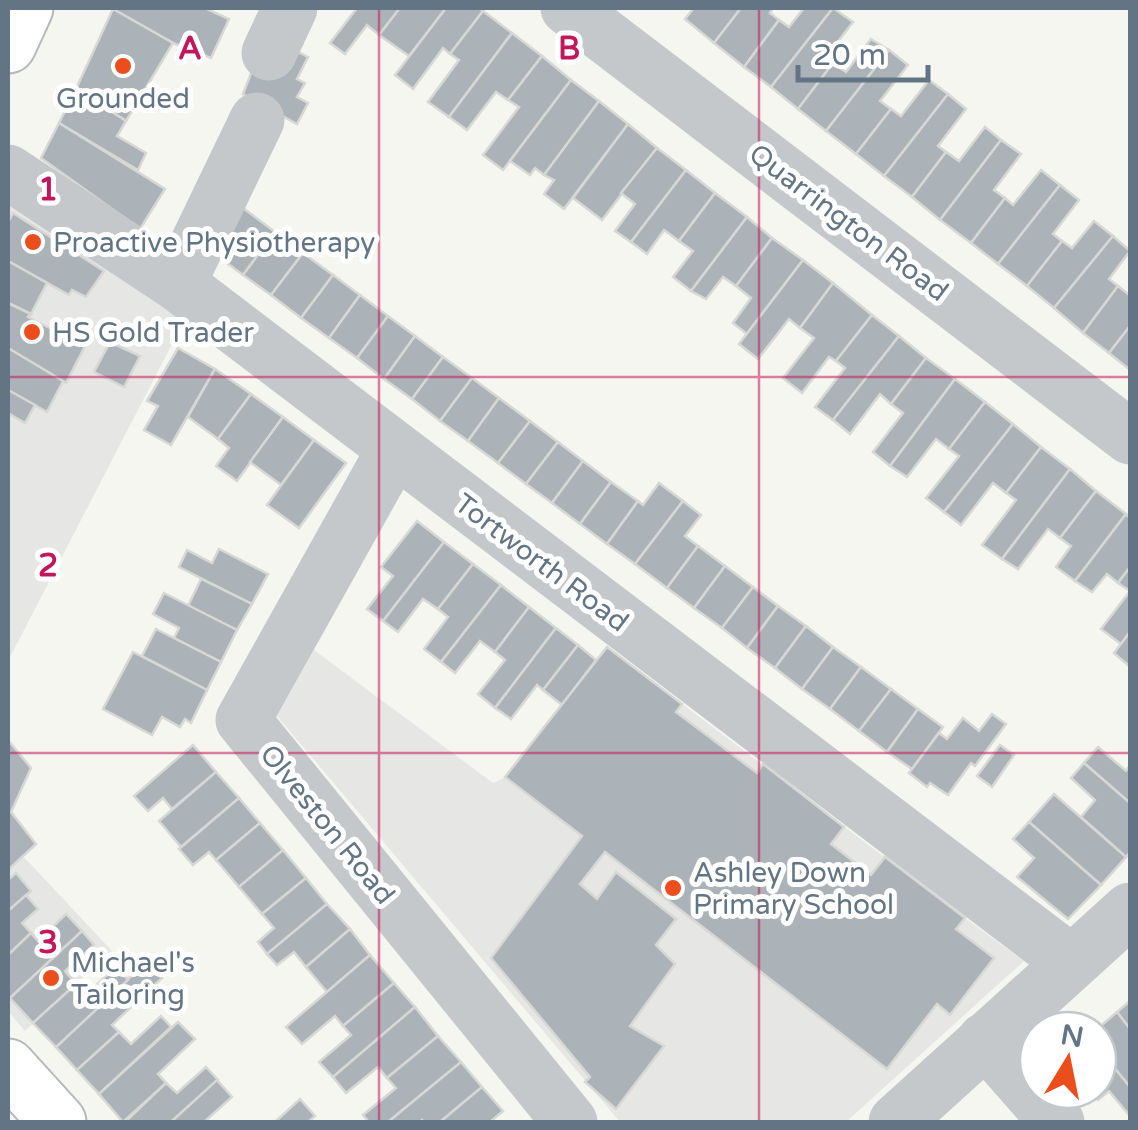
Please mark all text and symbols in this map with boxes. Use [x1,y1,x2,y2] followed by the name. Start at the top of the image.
[798,20,928,82] scale bar
[178,30,202,68] text: A
[558,30,580,68] text: B
[813,37,886,74] text: 20 m
[112,55,134,77] marker: Grounded
[56,82,190,116] place label: Grounded
[742,137,955,309] street label: Quarrington Road
[38,171,58,209] text: 1
[53,226,375,260] place label: Proactive Physiotherapy
[22,231,44,253] marker: Proactive Physiotherapy
[52,316,254,350] place label: HS Gold Trader
[21,321,43,343] marker: HS Gold Trader
[448,486,635,639] street label: Tortworth Road
[38,547,58,585] text: 2
[252,738,402,911] street label: Olveston Road
[693,856,894,922] place label: Ashley Down Primary School
[662,877,684,899] marker: Ashley Down Primary School
[38,924,58,962] text: 3
[71,946,195,1012] place label: Michael's Tailoring
[40,967,62,989] marker: Michael's Tailoring
[1018,1010,1118,1110] north arrow
[1058,1018,1086,1055] text: N

